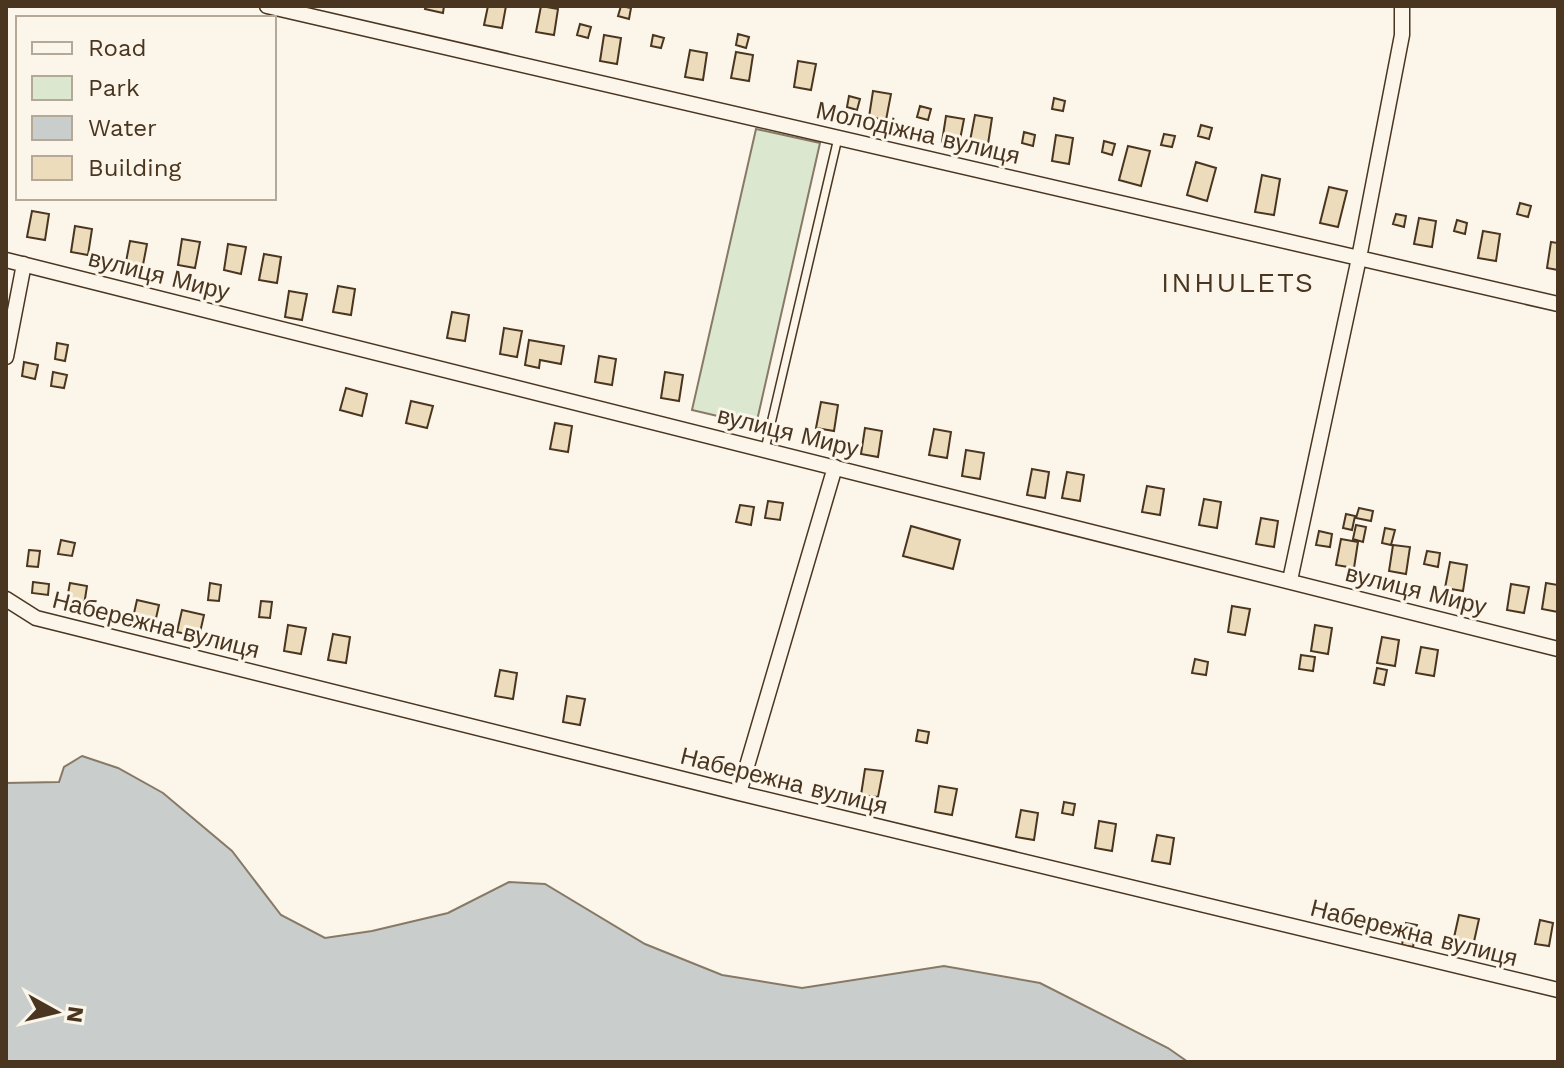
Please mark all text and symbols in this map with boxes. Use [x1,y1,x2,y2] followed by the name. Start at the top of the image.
[16,16,276,200] legend
[88,34,147,62] text: Road
[88,74,140,102] text: Park
[813,96,1023,170] street label: Молодіжна вулиця
[88,114,157,142] text: Water
[88,154,181,182] text: Building
[86,244,232,306] street label: вулиця Миру
[1161,266,1315,299] district label: INHULETS
[715,401,861,463] street label: вулиця Миру
[1343,559,1489,621] street label: вулиця Миру
[49,586,263,664] street label: Набережна вулиця
[677,742,891,820] street label: Набережна вулиця
[1307,894,1521,972] street label: Набережна вулиця
[16,972,96,1052] north arrow
[62,1005,89,1025] text: N

